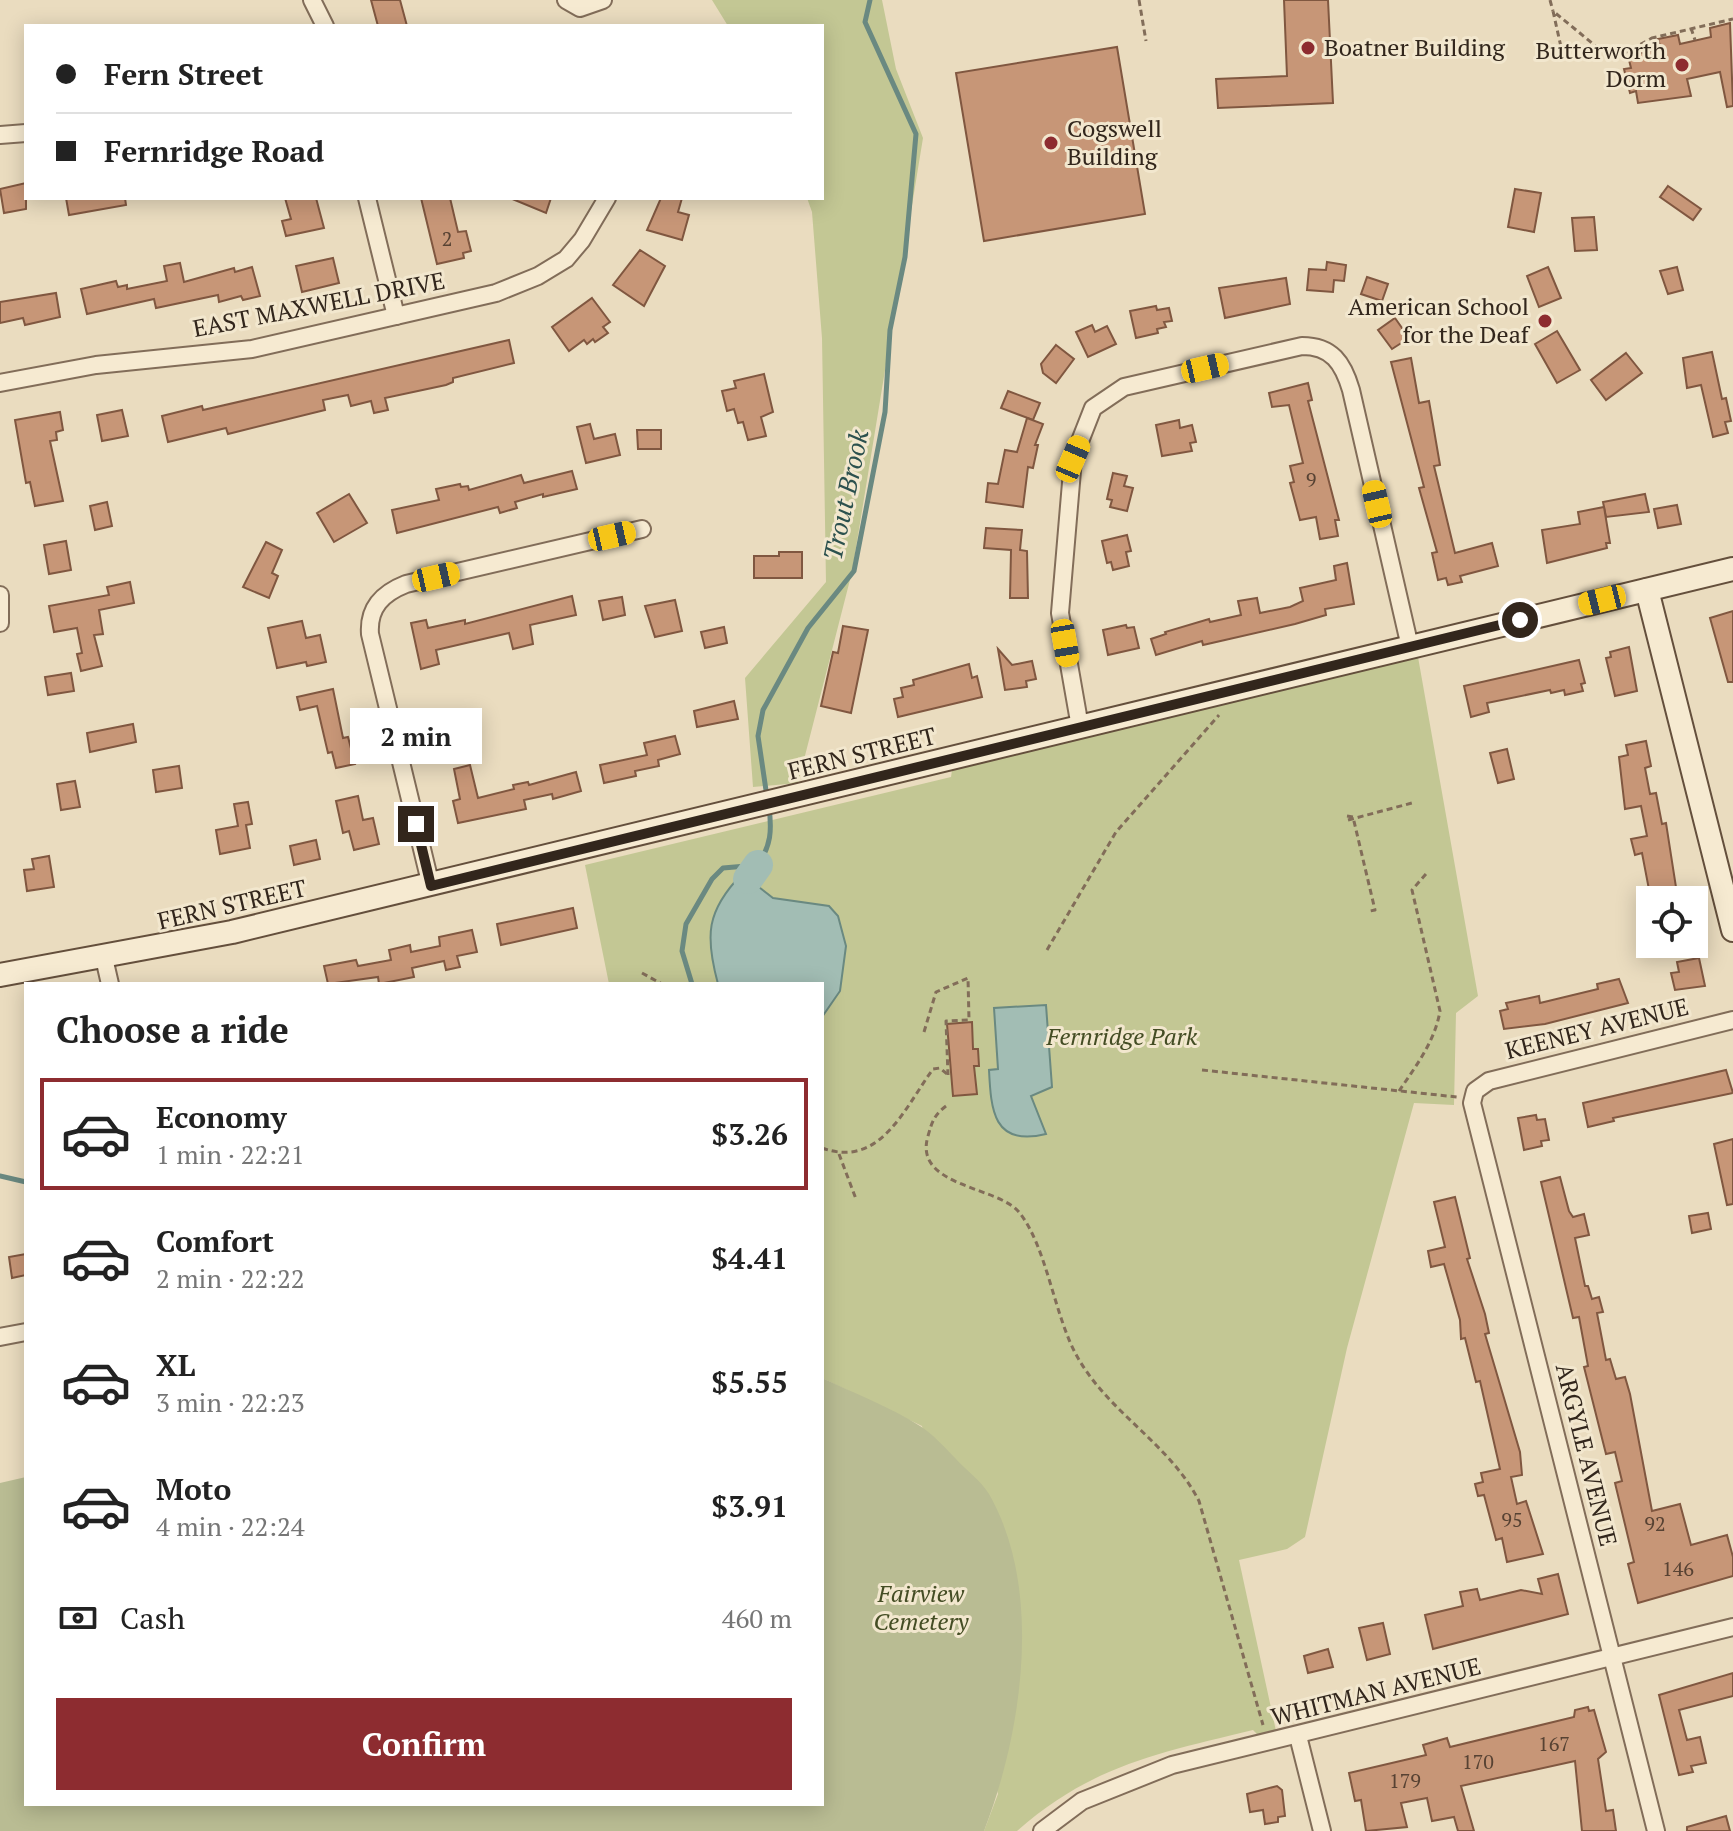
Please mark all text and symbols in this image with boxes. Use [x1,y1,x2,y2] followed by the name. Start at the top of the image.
[1324,31,1505,63] place label: Boatner Building
[1535,34,1666,94] place label: Butterworth Dorm
[1299,39,1317,57] marker: Boatner Building
[104,54,264,94] text: Fern Street
[1673,56,1691,74] marker: Butterworth Dorm
[1067,112,1162,172] place label: Cogswell Building
[104,131,324,171] text: Fernridge Road
[1042,134,1060,152] marker: Cogswell Building
[442,225,452,252] house number: 2
[190,264,448,344] street label: EAST MAXWELL DRIVE
[1348,290,1531,350] place label: American School for the Deaf
[1536,312,1554,330] marker: American School for the Deaf
[1179,351,1231,385] car
[815,426,876,563] water label: Trout Brook
[1053,432,1093,486] car
[1306,466,1316,493] house number: 9
[1360,478,1394,530] car
[586,519,638,553] car
[410,560,462,594] car
[1576,583,1628,617] car
[1502,602,1538,638] route start
[1049,617,1081,669] car
[350,708,482,764] callout: 2 min
[380,719,452,753] text: 2 min
[784,719,939,787] street label: FERN STREET
[398,806,434,842] route end
[154,871,309,937] street label: FERN STREET
[1636,886,1708,958] map controls
[1636,886,1708,958] button: locate
[1502,990,1692,1066] street label: KEENEY AVENUE
[56,1006,289,1053] text: Choose a ride
[1046,1020,1198,1052] park label: Fernridge Park
[156,1097,287,1137] text: Economy
[60,1098,132,1170] icon: car
[711,1114,788,1154] text: $3.26
[156,1137,305,1171] text: 1 min · 22:21
[156,1221,274,1261] text: Comfort
[60,1222,132,1294] icon: car
[711,1238,788,1278] text: $4.41
[156,1261,305,1295] text: 2 min · 22:22
[156,1345,195,1385] text: XL
[60,1346,132,1418] icon: car
[1549,1360,1625,1550] street label: ARGYLE AVENUE
[711,1362,788,1402] text: $5.55
[156,1385,305,1419] text: 3 min · 22:23
[156,1469,231,1509] text: Moto
[60,1470,132,1542] icon: car
[711,1486,788,1526] text: $3.91
[1501,1506,1523,1533] house number: 95
[156,1509,305,1543] text: 4 min · 22:24
[1644,1510,1666,1537] house number: 92
[1662,1555,1694,1582] house number: 146
[874,1577,970,1637] park label: Fairview Cemetery
[56,1596,100,1640] icon: cash
[120,1598,185,1638] text: Cash
[722,1601,792,1635] text: 460 m
[1267,1649,1484,1733] street label: WHITMAN AVENUE
[56,1698,792,1790] button: Confirm
[1538,1730,1570,1757] house number: 167
[1462,1748,1494,1775] house number: 170
[1389,1767,1421,1794] house number: 179

